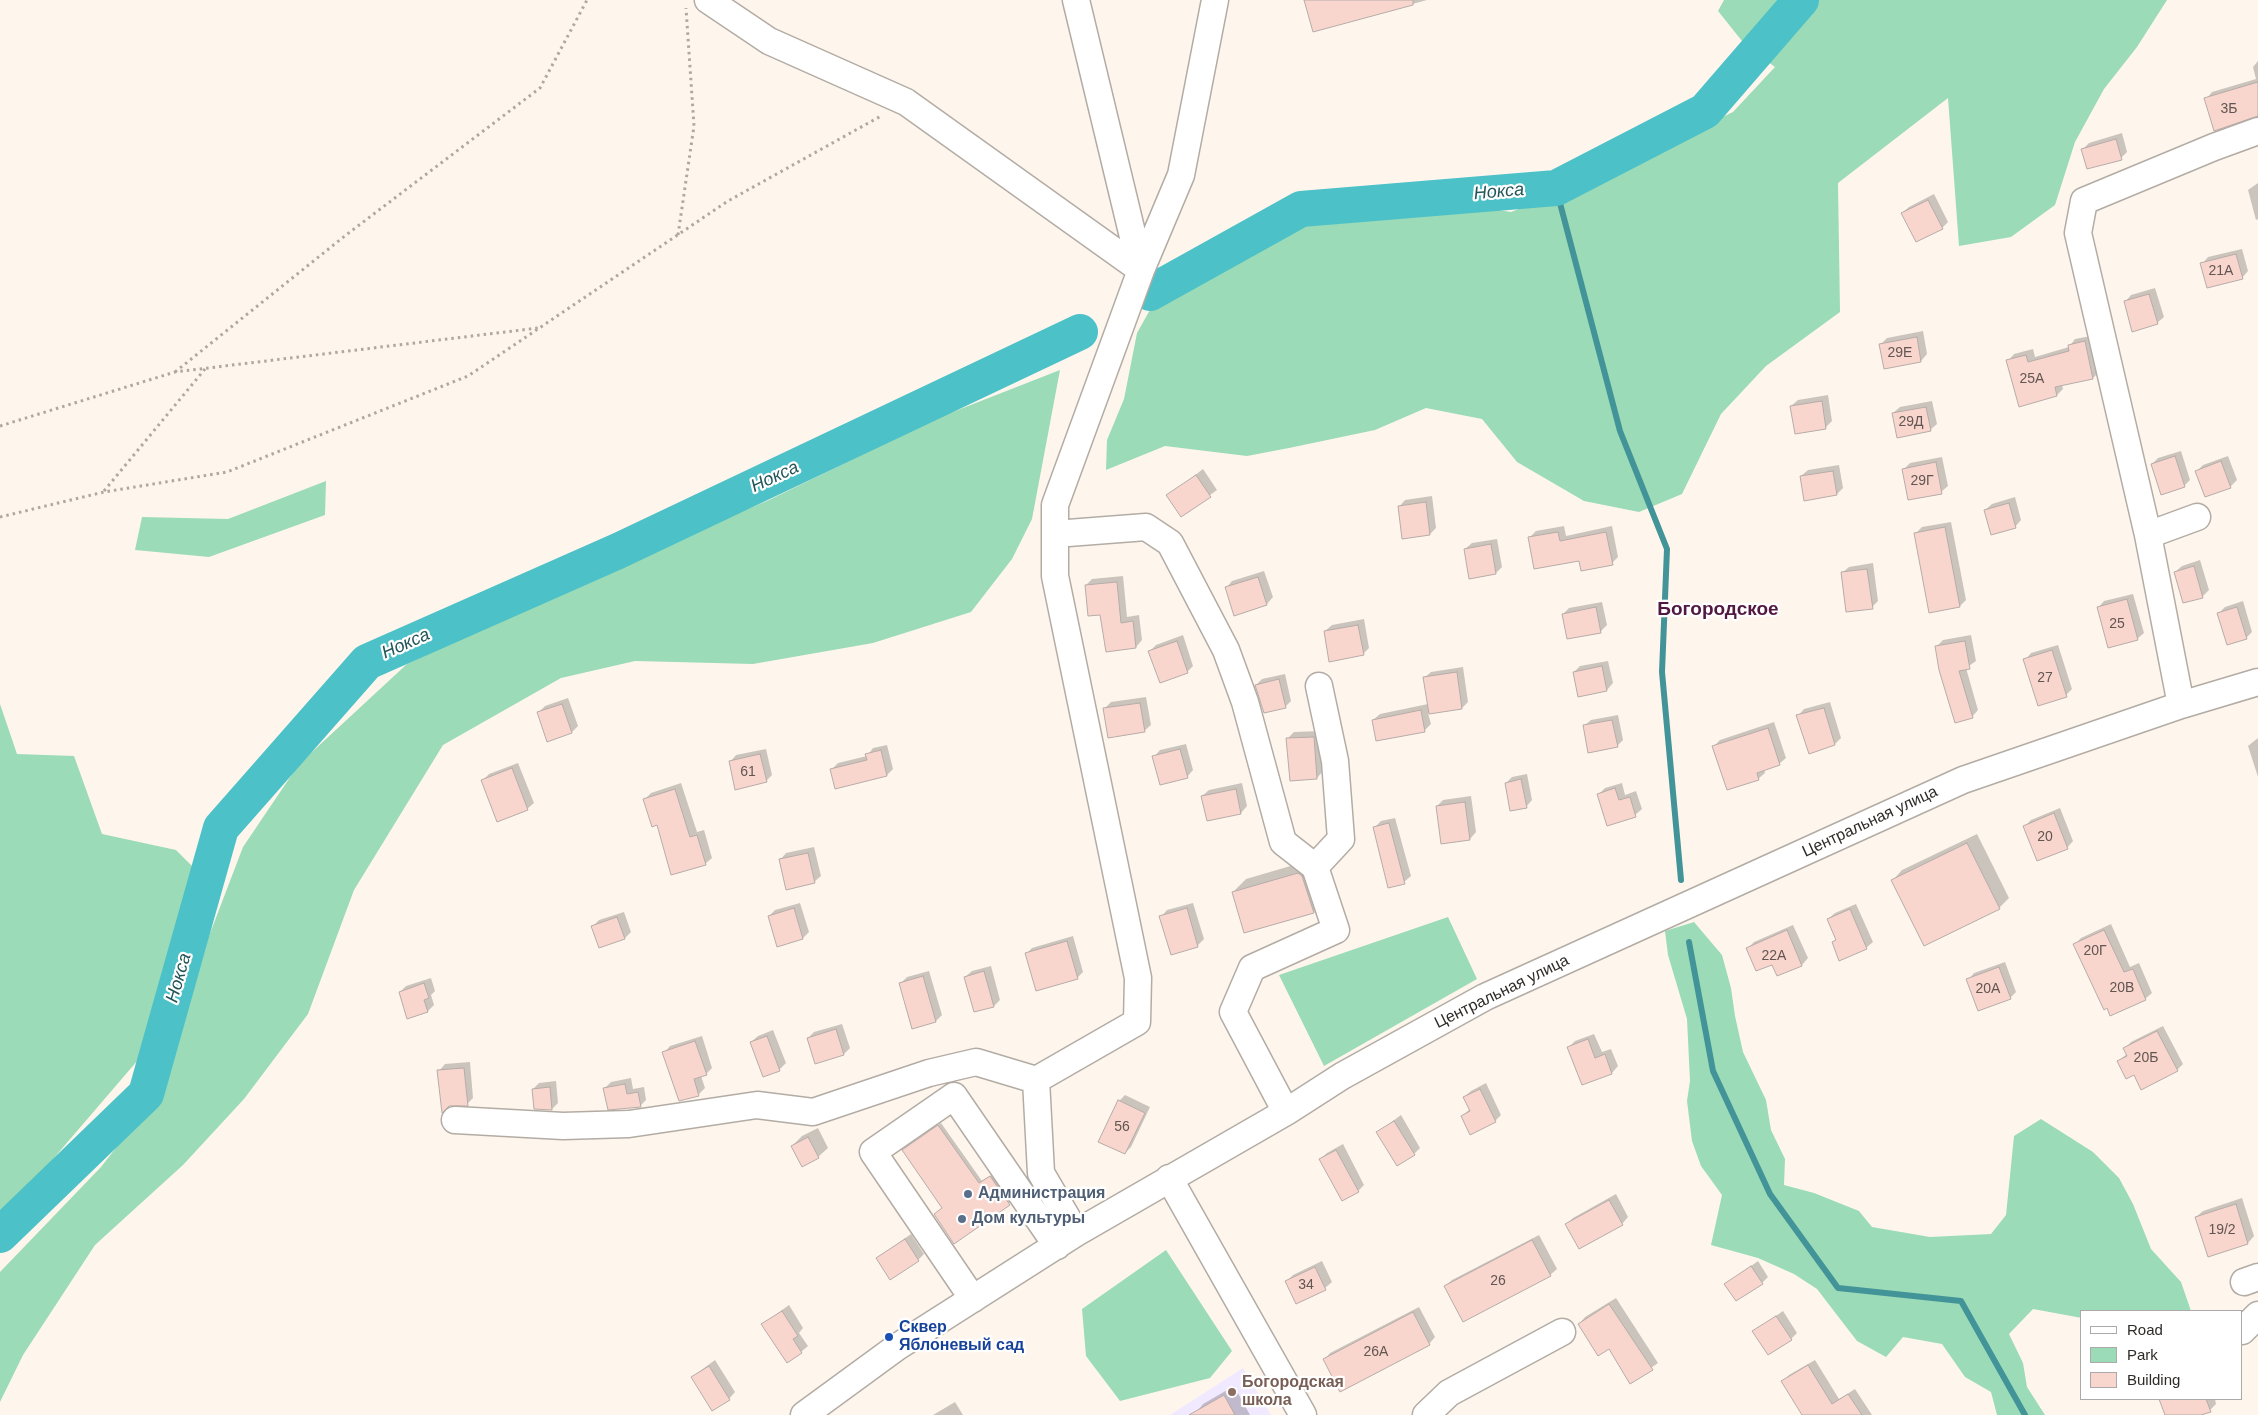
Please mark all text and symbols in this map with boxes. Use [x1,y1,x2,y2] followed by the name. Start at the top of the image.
[2221,101,2237,117] house number: 3Б
[1473,179,1525,205] water label: Нокса
[2209,263,2233,279] house number: 21А
[1888,345,1912,361] house number: 29Е
[2020,371,2044,387] house number: 25А
[1898,414,1924,430] house number: 29Д
[748,457,802,497] water label: Нокса
[1910,473,1934,489] house number: 29Г
[1657,599,1779,621] district label: Богородское
[2109,616,2125,632] house number: 25
[379,624,433,664] water label: Нокса
[2037,670,2053,686] house number: 27
[740,764,756,780] house number: 61
[1799,782,1941,862] street label: Центральная улица
[2037,829,2053,845] house number: 20
[2083,943,2107,959] house number: 20Г
[1762,948,1786,964] house number: 22А
[162,951,196,1005] water label: Нокса
[1432,951,1572,1033] street label: Центральная улица
[2110,980,2134,996] house number: 20В
[1976,981,2000,997] house number: 20А
[2134,1050,2158,1066] house number: 20Б
[1114,1119,1130,1135] house number: 56
[978,1184,1105,1204] place label: Администрация
[962,1188,974,1200] marker: Администрация
[972,1209,1085,1229] place label: Дом культуры
[956,1213,968,1225] marker: Дом культуры
[2208,1222,2236,1238] house number: 19/2
[1490,1273,1506,1289] house number: 26
[1298,1277,1314,1293] house number: 34
[2080,1310,2243,1400] legend
[899,1318,1024,1356] place label: Сквер Яблоневый сад
[2127,1321,2163,1338] text: Road
[883,1331,895,1343] marker: Сквер Яблоневый сад
[1364,1344,1388,1360] house number: 26А
[2127,1346,2158,1363] text: Park
[2127,1371,2180,1388] text: Building
[1242,1373,1344,1411] place label: Богородская школа
[1226,1386,1238,1398] marker: Богородская школа

